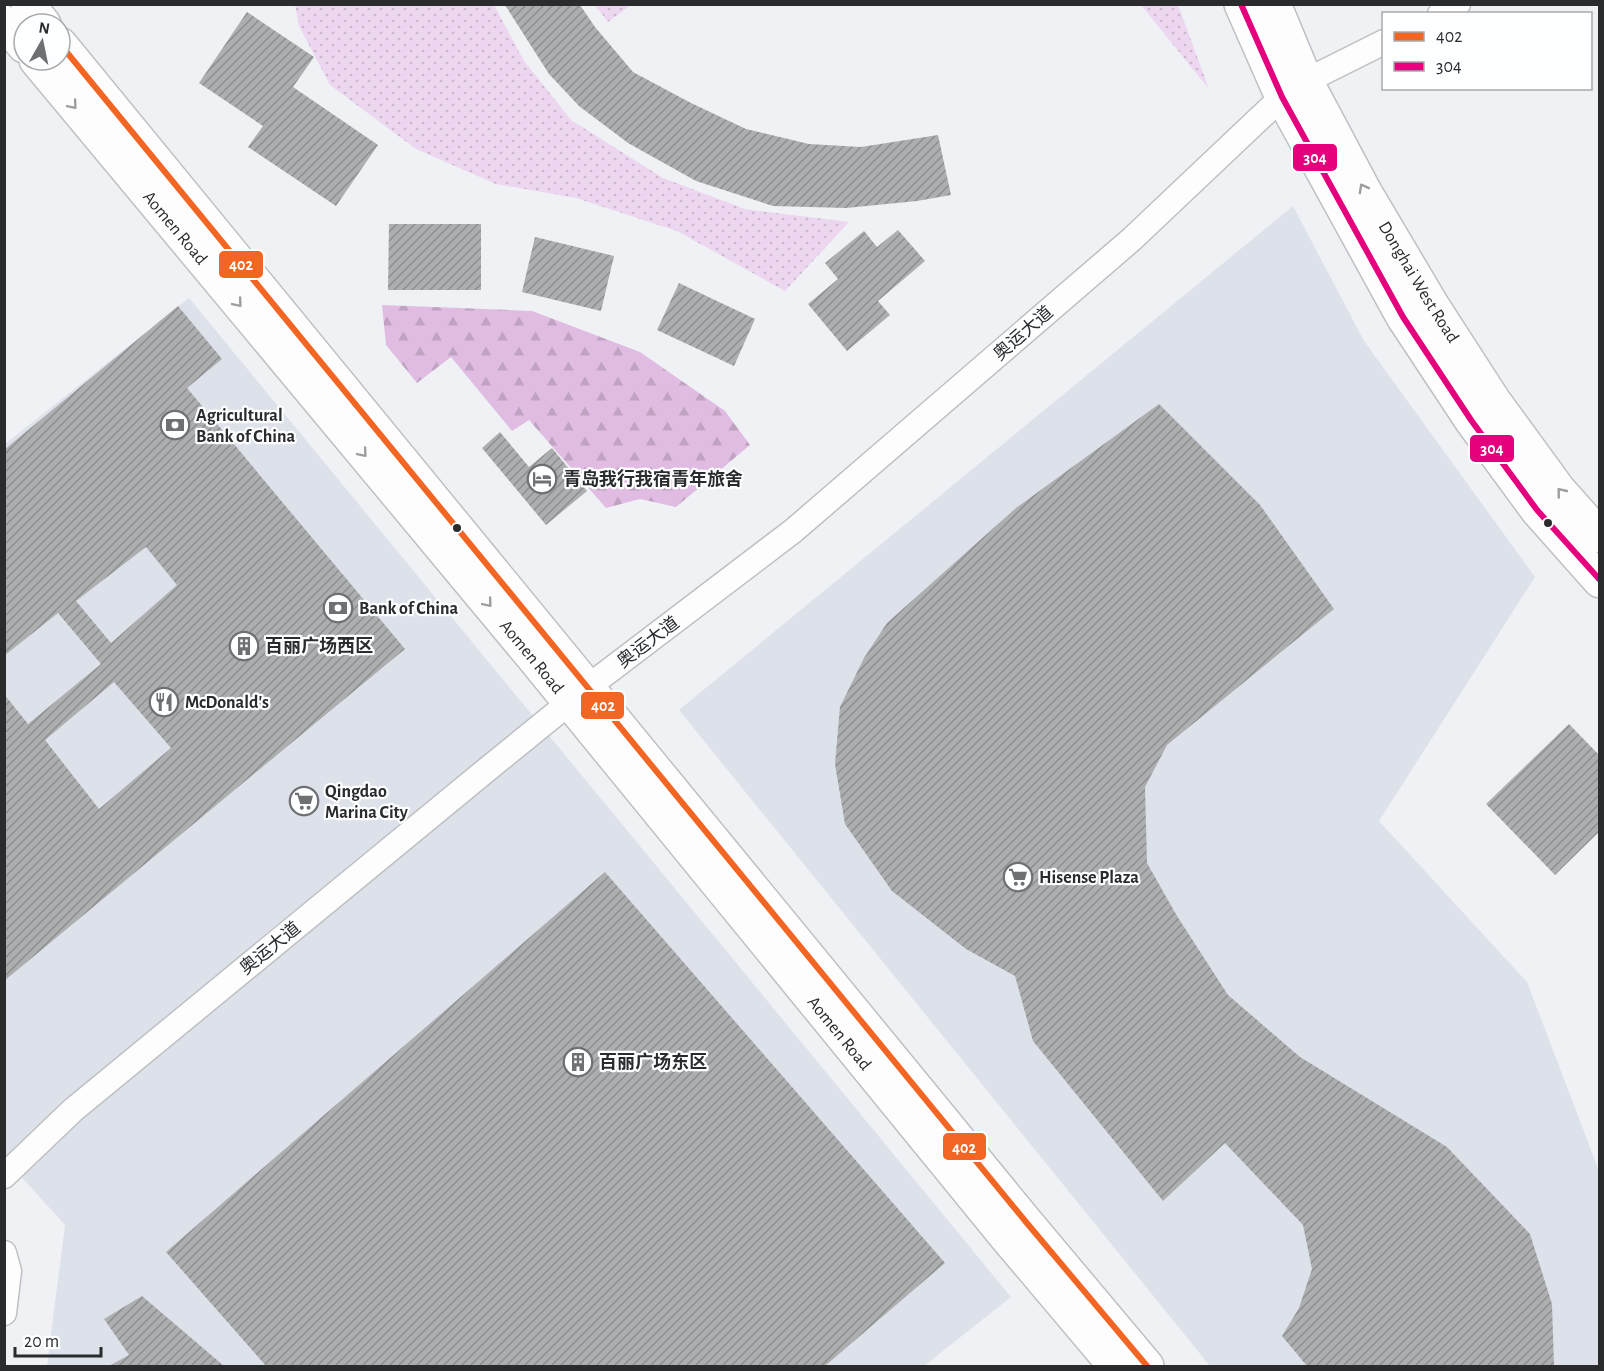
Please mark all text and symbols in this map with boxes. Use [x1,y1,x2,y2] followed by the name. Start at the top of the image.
[12,12,72,72] north arrow
[1382,12,1592,90] legend
[37,19,51,37] text: N
[1436,28,1462,46] text: 402
[1436,58,1462,76] text: 304
[66,98,77,109] one-way arrow
[1292,143,1338,172] line badge: 304
[1303,150,1327,166] text: 304
[1359,184,1370,194] one-way arrow
[139,188,210,268] street label: Aomen Road
[1375,219,1462,346] street label: Donghai West Road
[218,250,264,279] line badge: 402
[229,257,253,273] text: 402
[231,296,242,307] one-way arrow
[989,302,1057,364] street label: 奥运大道
[196,407,295,446] place label: Agricultural Bank of China
[159,409,191,441] bank icon: Agricultural Bank of China
[1469,434,1515,463] line badge: 304
[1480,441,1504,457] text: 304
[356,446,367,457] one-way arrow
[526,463,558,495] hotel icon: 青岛我行我宿青年旅舍
[563,468,743,489] place label: 青岛我行我宿青年旅舍
[1557,487,1568,498] one-way arrow
[1542,517,1554,529] unlabelled marker
[451,522,463,534] unlabelled marker
[322,592,354,624] bank icon: Bank of China
[480,596,491,607] one-way arrow
[359,600,458,618] place label: Bank of China
[613,612,683,672] street label: 奥运大道
[496,617,567,698] street label: Aomen Road
[228,630,260,662] building icon: 百丽广场西区
[265,636,373,656] place label: 百丽广场西区
[148,686,180,718] restaurant icon: McDonald's
[580,691,625,720] line badge: 402
[185,694,269,712] place label: McDonald's
[591,698,615,714] text: 402
[325,783,409,822] place label: Qingdao Marina City
[288,785,320,817] supermarket icon: Qingdao Marina City
[1002,861,1034,893] supermarket icon: Hisense Plaza
[1039,869,1139,887] place label: Hisense Plaza
[236,918,304,978] street label: 奥运大道
[804,993,874,1074] street label: Aomen Road
[562,1046,594,1078] building icon: 百丽广场东区
[599,1052,707,1072] place label: 百丽广场东区
[942,1132,987,1161] line badge: 402
[952,1140,976,1156] text: 402
[15,1320,100,1358] scale bar
[24,1333,59,1351] text: 20 m

